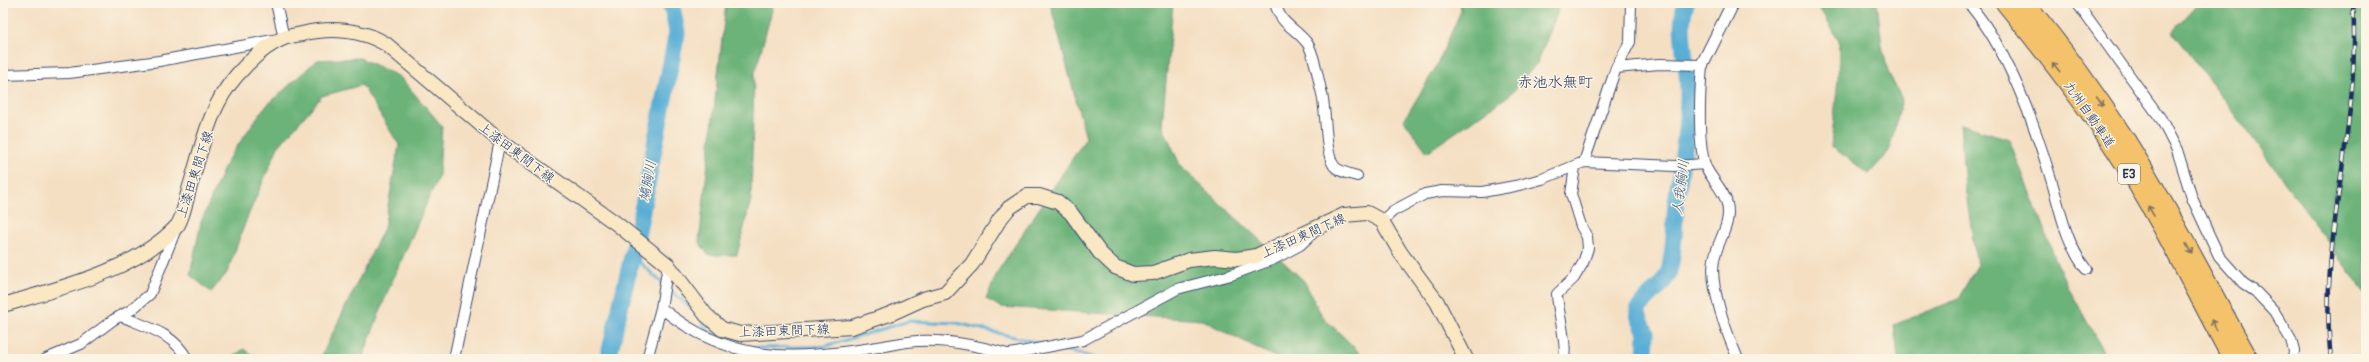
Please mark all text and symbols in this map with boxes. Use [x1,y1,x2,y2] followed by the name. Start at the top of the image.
[2052,62,2061,73] one-way arrow
[1517,73,1593,92] district label: 赤池水無町
[2060,78,2118,151] street label: 九州自動車道
[2096,96,2104,107] one-way arrow
[475,119,558,187] street label: 上漆田東間下線
[173,128,217,220] street label: 上漆田東間下線
[1669,158,1692,216] water label: 人我胸川
[635,159,660,203] water label: 鳩胸川
[2118,164,2140,184] road number: E3
[2147,205,2155,217] one-way arrow
[1259,210,1349,262] street label: 上漆田東間下線
[2185,243,2193,255] one-way arrow
[2209,319,2217,331] one-way arrow
[738,321,831,341] street label: 上漆田東間下線

